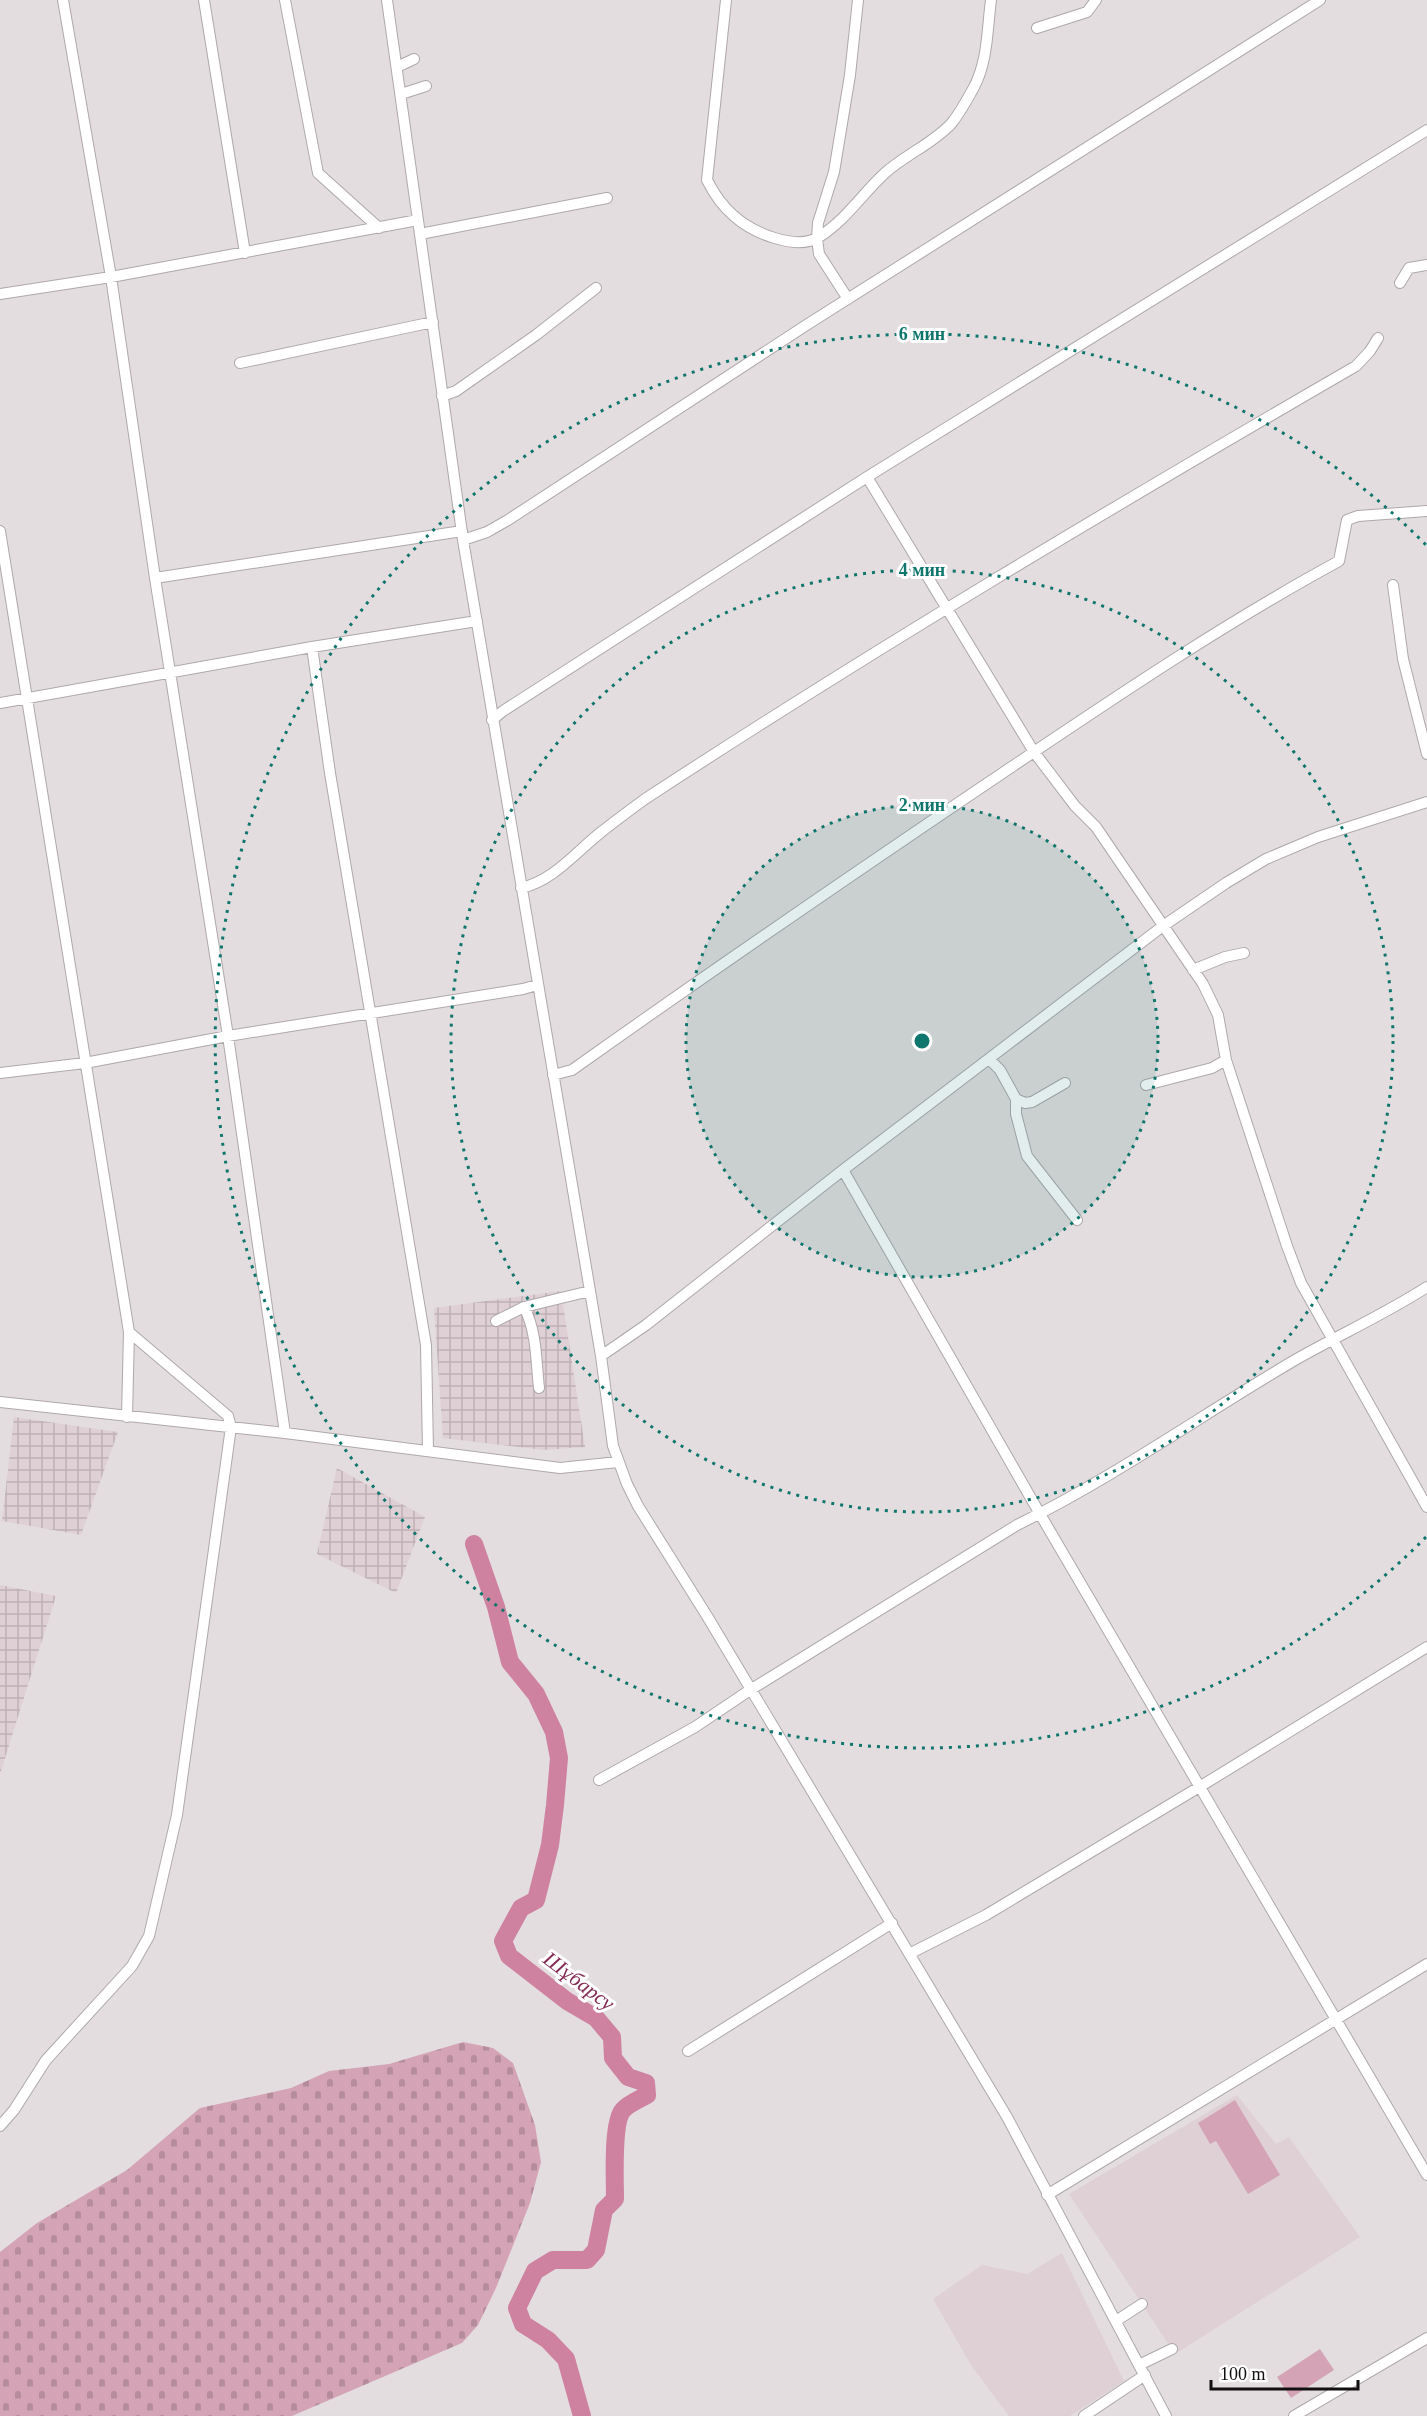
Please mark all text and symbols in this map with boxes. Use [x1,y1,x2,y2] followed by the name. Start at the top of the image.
[899,324,945,344] text: 6 мин
[899,560,945,580] text: 4 мин
[899,795,945,815] text: 2 мин
[912,1031,932,1051] centre of rings
[538,1946,620,2016] water label: Шұбарсу
[1211,2353,1358,2391] scale bar
[1220,2364,1266,2384] text: 100 m

